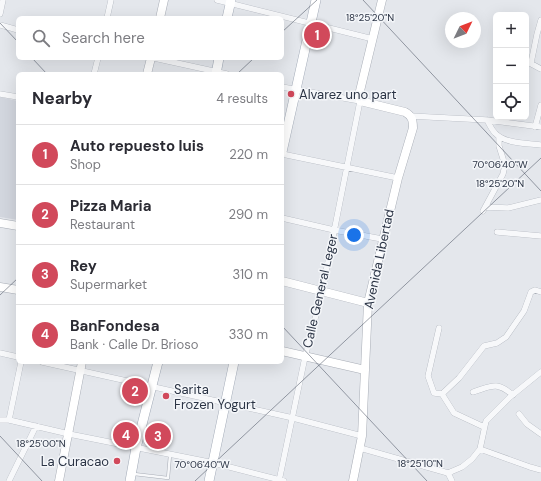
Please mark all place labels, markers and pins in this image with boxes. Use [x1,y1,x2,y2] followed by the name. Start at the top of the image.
[304,20,330,50] pin: 1
[299,86,397,103] place label: Alvarez uno part
[286,89,296,99] marker: Alvarez uno part
[122,376,148,406] pin: 2
[174,381,256,413] place label: Sarita Frozen Yogurt
[161,391,171,401] marker: Sarita Frozen Yogurt
[113,420,139,450] pin: 4
[145,421,171,451] pin: 3
[41,453,109,470] place label: La Curacao
[112,456,122,466] marker: La Curacao

